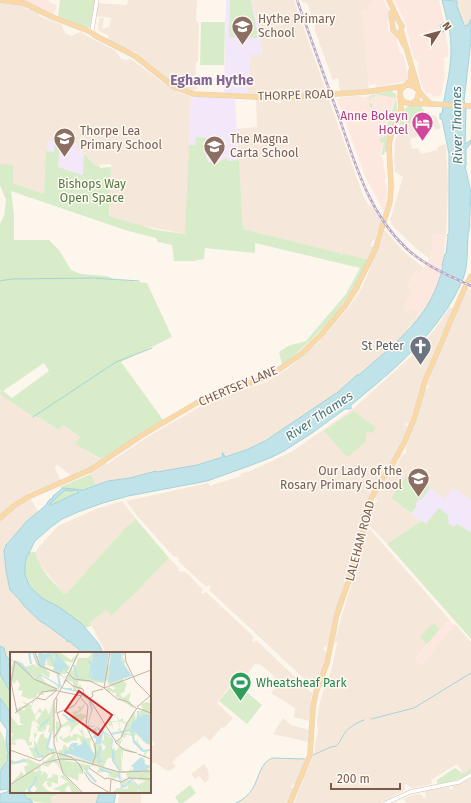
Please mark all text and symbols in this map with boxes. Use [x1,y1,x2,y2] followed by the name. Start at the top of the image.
[258,12,335,40] place label: Hythe Primary School
[419,12,459,52] north arrow
[230,13,256,46] school or university icon: Hythe Primary School
[439,20,454,33] text: N
[170,72,254,89] district label: Egham Hythe
[449,86,465,164] water label: River Thames
[258,87,335,103] street label: THORPE ROAD
[340,109,408,137] place label: Anne Boleyn Hotel
[410,110,436,143] hotel icon: Anne Boleyn Hotel
[80,124,163,152] place label: Thorpe Lea Primary School
[52,125,78,158] school or university icon: Thorpe Lea Primary School
[230,132,299,160] place label: The Magna Carta School
[201,133,227,166] school or university icon: The Magna Carta School
[58,177,126,205] park label: Bishops Way Open Space
[407,333,433,366] church icon: St Peter
[361,339,404,353] place label: St Peter
[196,363,280,409] street label: CHERTSEY LANE
[282,388,356,444] water label: River Thames
[280,464,402,492] place label: Our Lady of the Rosary Primary School
[405,465,431,498] school or university icon: Our Lady of the Rosary Primary School
[343,499,378,583] street label: LALEHAM ROAD
[10,652,151,793] inset map
[228,670,254,703] sports icon: Wheatsheaf Park
[256,676,347,690] place label: Wheatsheaf Park
[331,765,400,791] scale bar
[337,772,370,786] text: 200 m

